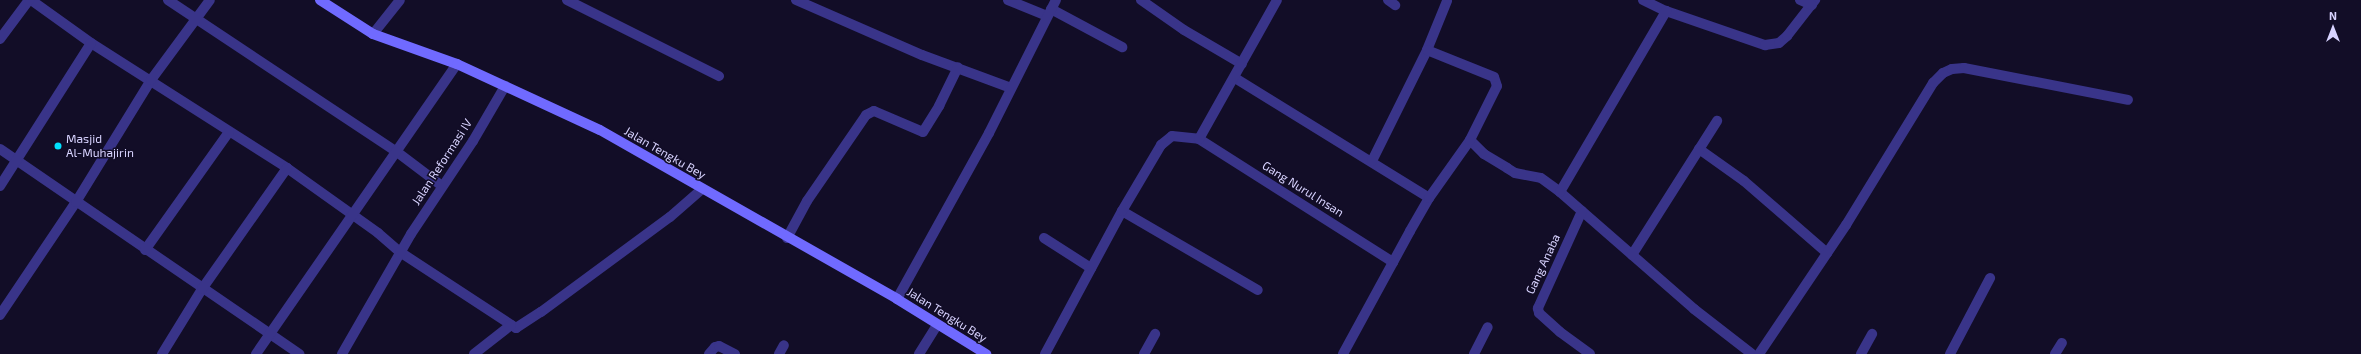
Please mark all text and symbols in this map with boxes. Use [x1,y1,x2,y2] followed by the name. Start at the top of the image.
[2313,8,2353,48] north arrow
[2329,9,2337,22] text: N
[409,116,475,208] street label: Jalan Reformasi IV
[622,124,708,182] street label: Jalan Tengku Bey
[66,132,134,160] place label: Masjid Al-Muhajirin
[53,141,63,151] marker: Masjid Al-Muhajirin
[1260,158,1346,220] street label: Gang Nurul Insan
[1523,232,1563,296] street label: Gang Anaba
[904,285,990,345] street label: Jalan Tengku Bey

